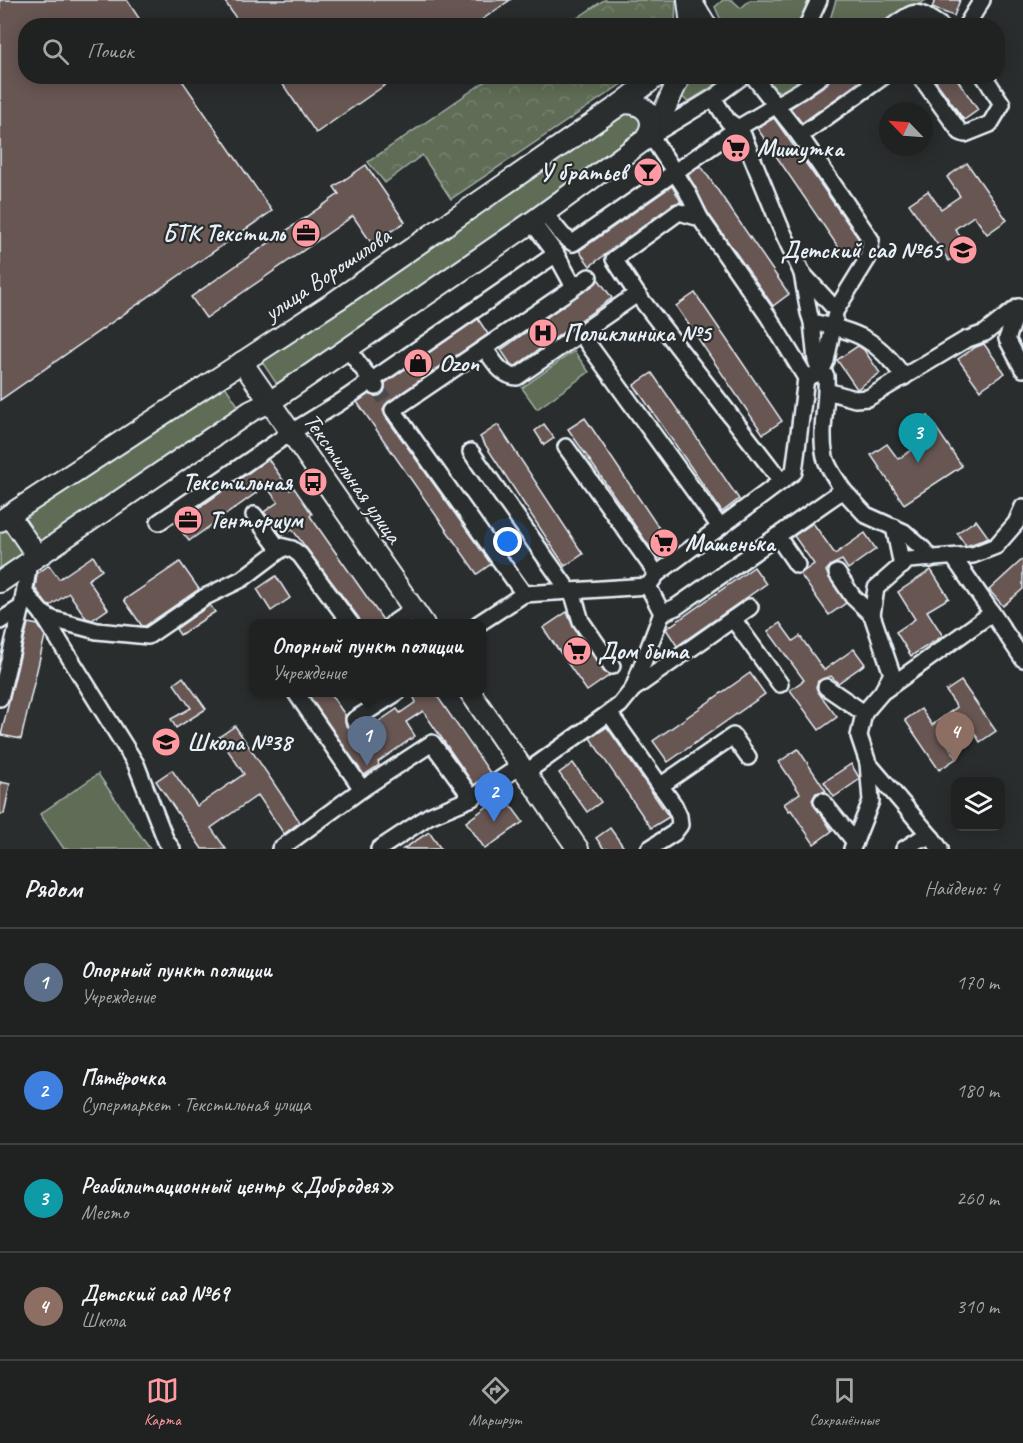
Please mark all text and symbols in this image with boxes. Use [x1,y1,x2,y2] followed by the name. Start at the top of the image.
[18,18,1005,84] search box
[39,35,72,68] icon: search
[87,37,133,65] text: Поиск
[879,102,933,156] north arrow
[720,132,752,164] supermarket icon: Мишутка
[757,133,846,163] place label: Мишутка
[632,156,664,188] bar icon: У братьев
[539,157,631,187] place label: У братьев
[290,217,322,249] office icon: БТК Текстиль
[163,218,287,248] place label: БТК Текстиль
[256,220,397,328] street label: улица Ворошилова
[947,234,979,266] school or university icon: Детский сад №65
[781,235,945,265] place label: Детский сад №65
[527,317,559,349] hospital icon: Поликлиника №5
[564,318,713,348] place label: Поликлиника №5
[402,347,434,379] shop icon: Ozon
[439,348,480,378] place label: Ozon
[297,407,410,550] street label: Текстильная улица
[898,414,938,463] pin: 3
[297,466,329,498] bus stop icon: Текстильная
[182,467,293,497] place label: Текстильная
[172,504,204,536] office icon: Тенториум
[209,505,304,535] place label: Тенториум
[493,527,522,556] your location
[648,527,680,559] supermarket icon: Машенька
[685,528,777,558] place label: Машенька
[249,619,486,697] popup
[272,632,463,660] text: Опорный пункт полиции
[561,635,593,667] supermarket icon: Дом быта
[598,636,691,666] place label: Дом быта
[272,660,346,685] text: Учреждение
[936,712,974,762] pin: 4
[348,716,386,766] pin: 1
[150,726,182,758] school or university icon: Школа №38
[187,727,295,757] place label: Школа №38
[474,772,514,822] pin: 2
[951,777,1005,831] map controls
[951,777,1005,831] button: layers
[24,872,82,905] text: Рядом
[924,876,999,901] text: Найдено: 4
[81,956,272,984] text: Опорный пункт полиции
[39,970,48,995] text: 1
[956,970,999,995] text: 170 m
[81,984,155,1009] text: Учреждение
[81,1064,165,1092] text: Пятёрочка
[39,1078,48,1103] text: 2
[956,1078,999,1103] text: 180 m
[81,1092,311,1117] text: Супермаркет · Текстильная улица
[81,1172,394,1200] text: Реабилитационный центр «Добродея»
[39,1186,48,1211] text: 3
[956,1186,999,1211] text: 260 m
[81,1200,128,1225] text: Место
[81,1280,229,1308] text: Детский сад №69
[39,1294,48,1319] text: 4
[956,1294,999,1319] text: 310 m
[81,1308,125,1333] text: Школа
[144,1374,181,1430] tab: Карта
[469,1374,521,1430] tab: Маршрут
[809,1374,879,1430] tab: Сохранённые

